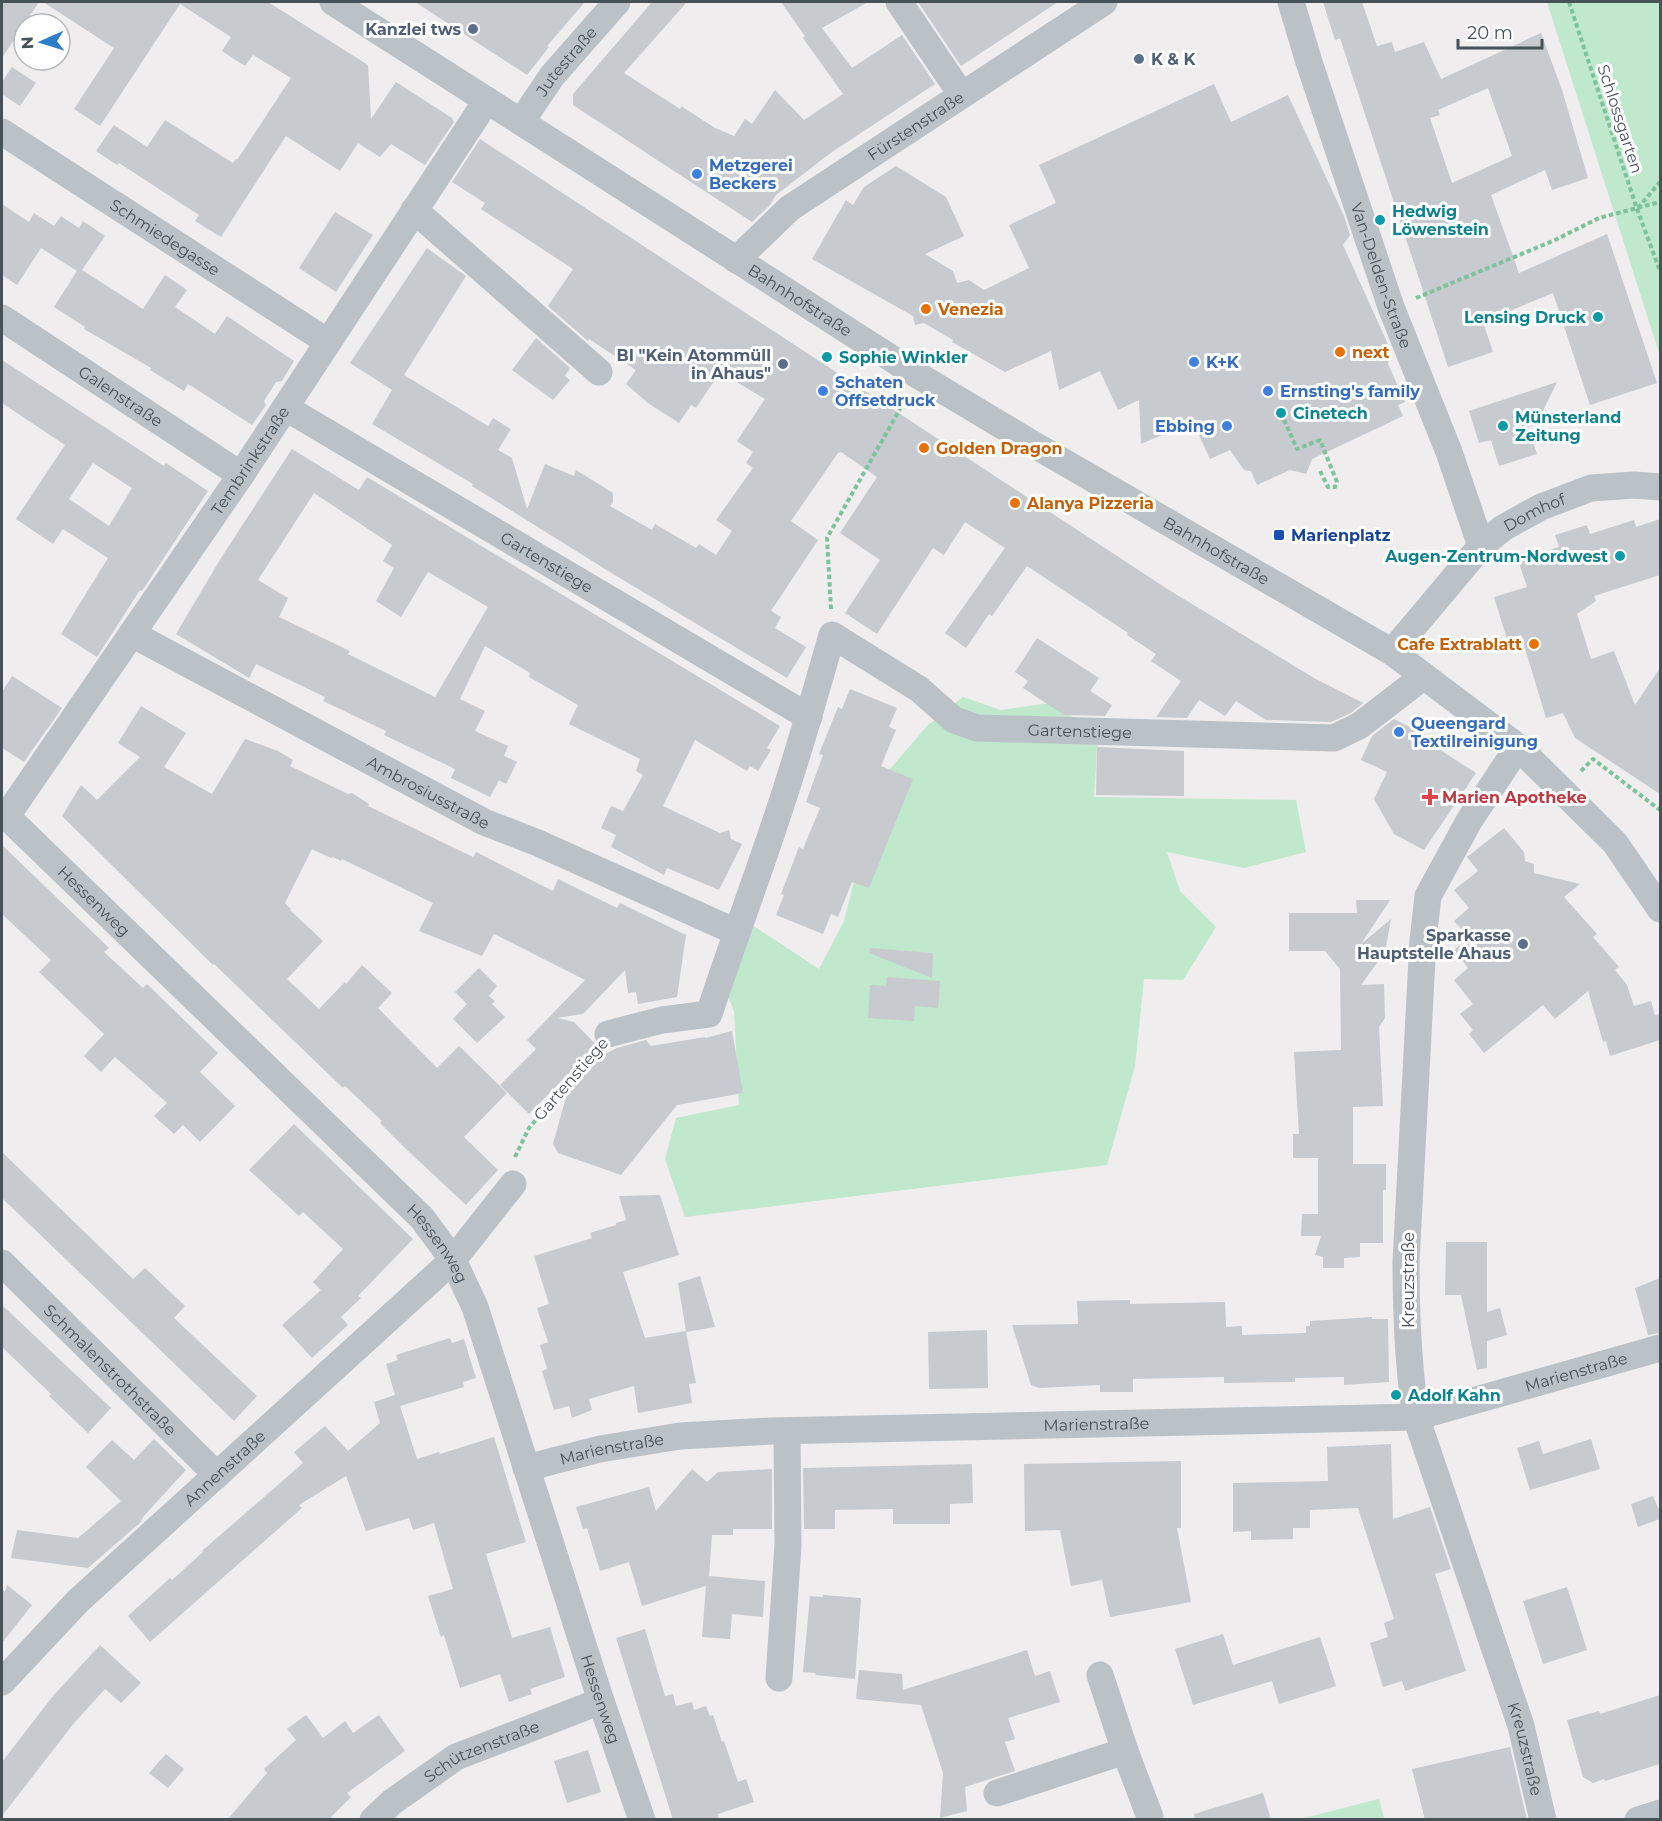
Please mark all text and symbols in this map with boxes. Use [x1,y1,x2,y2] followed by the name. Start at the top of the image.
[12,12,72,72] north arrow
[1458,12,1542,50] scale bar
[365,20,461,39] place label: Kanzlei tws
[466,22,480,36] marker: Kanzlei tws
[1467,22,1513,44] text: 20 m
[531,23,601,100] street label: Jutestraße
[18,36,37,50] text: N
[1151,50,1197,69] place label: K & K
[1132,52,1146,66] marker: K & K
[1593,62,1647,176] street label: Schlossgarten
[864,87,967,164] street label: Fürstenstraße
[709,156,793,193] place label: Metzgerei Beckers
[690,167,704,181] marker: Metzgerei Beckers
[107,195,224,279] street label: Schmiedegasse
[1347,200,1416,351] street label: Van-Delden-Straße
[1392,202,1489,239] place label: Hedwig Löwenstein
[1373,213,1387,227] marker: Hedwig Löwenstein
[745,260,855,340] street label: Bahnhofstraße
[937,300,1004,319] place label: Venezia
[919,302,933,316] marker: Venezia
[1464,308,1587,327] place label: Lensing Druck
[1591,310,1605,324] marker: Lensing Druck
[1352,343,1389,362] place label: next
[1333,345,1347,359] marker: next
[616,346,771,383] place label: BI "Kein Atommüll in Ahaus"
[839,348,968,367] place label: Sophie Winkler
[820,350,834,364] marker: Sophie Winkler
[1206,353,1240,372] place label: K+K
[1187,355,1201,369] marker: K+K
[776,357,790,371] marker: BI "Kein Atommüll in Ahaus"
[75,362,166,430] street label: Galenstraße
[835,373,936,410] place label: Schaten Offsetdruck
[1280,382,1420,401] place label: Ernsting's family
[816,384,830,398] marker: Schaten Offsetdruck
[1261,384,1275,398] marker: Ernsting's family
[207,403,293,518] street label: Tembrinkstraße
[1293,404,1368,423] place label: Cinetech
[1274,406,1288,420] marker: Cinetech
[1515,408,1621,445] place label: Münsterland Zeitung
[1155,417,1215,436] place label: Ebbing
[1220,419,1234,433] marker: Ebbing
[1496,419,1510,433] marker: Münsterland Zeitung
[936,439,1063,458] place label: Golden Dragon
[917,441,931,455] marker: Golden Dragon
[1500,489,1568,535] street label: Domhof
[1026,494,1154,513] place label: Alanya Pizzeria
[1008,496,1022,510] marker: Alanya Pizzeria
[1160,512,1273,589] street label: Bahnhofstraße
[1291,526,1391,545] place label: Marienplatz
[497,527,597,597] street label: Gartenstiege
[1272,528,1286,542] marker: Marienplatz
[1384,547,1608,566] place label: Augen-Zentrum-Nordwest
[1613,549,1627,563] marker: Augen-Zentrum-Nordwest
[1397,635,1522,654] place label: Cafe Extrablatt
[1527,637,1541,651] marker: Cafe Extrablatt
[1411,714,1538,751] place label: Queengard Textilreinigung
[1027,720,1132,742] street label: Gartenstiege
[1392,725,1406,739] marker: Queengard Textilreinigung
[364,752,492,833] street label: Ambrosiusstraße
[1442,788,1587,807] place label: Marien Apotheke
[1423,790,1437,804] marker: Marien Apotheke
[54,862,134,940] street label: Hessenweg
[1357,926,1511,963] place label: Sparkasse Hauptstelle Ahaus
[1516,937,1530,951] marker: Sparkasse Hauptstelle Ahaus
[530,1034,612,1124] street label: Gartenstiege
[403,1200,472,1286] street label: Hessenweg
[1399,1232,1418,1328] street label: Kreuzstraße
[40,1300,180,1439] street label: Schmalenstrothstraße
[1523,1348,1629,1395] street label: Marienstraße
[1407,1386,1501,1405] place label: Adolf Kahn
[1389,1388,1403,1402] marker: Adolf Kahn
[1043,1413,1149,1435] street label: Marienstraße
[180,1426,269,1510] street label: Annenstraße
[558,1429,665,1468] street label: Marienstraße
[577,1652,625,1746] street label: Hessenweg
[1504,1699,1546,1797] street label: Kreuzstraße
[420,1716,542,1786] street label: Schützenstraße

